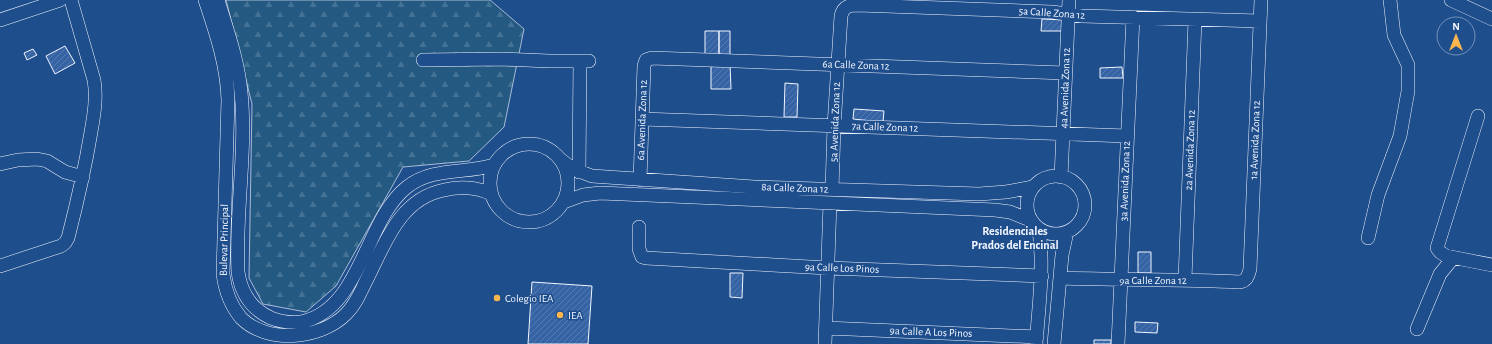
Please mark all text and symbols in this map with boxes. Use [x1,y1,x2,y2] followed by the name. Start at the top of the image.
[1018,5,1086,21] street label: 5a Calle Zona 12
[1436,16,1476,56] north arrow
[1452,21,1460,32] text: N
[1058,47,1072,129] street label: 4a Avenida Zona 12
[822,58,890,72] street label: 6a Calle Zona 12
[635,79,649,161] street label: 6a Avenida Zona 12
[828,82,842,162] street label: 5a Avenida Zona 12
[1248,100,1262,180] street label: 1a Avenida Zona 12
[1183,109,1197,191] street label: 2a Avenida Zona 12
[851,120,919,134] street label: 7a Calle Zona 12
[1118,141,1132,221] street label: 3a Avenida Zona 12
[761,181,829,195] street label: 8a Calle Zona 12
[218,204,230,276] street label: Bulevar Principal
[971,225,1059,251] district label: Residenciales Prados del Encinal
[805,261,879,275] street label: 9a Calle Los Pinos
[1119,275,1187,286] street label: 9a Calle Zona 12
[492,293,502,303] marker: Colegio IEA
[505,293,554,304] place label: Colegio IEA
[555,310,565,320] marker: IEA
[568,310,583,321] place label: IEA
[890,325,972,339] street label: 9a Calle A Los Pinos

